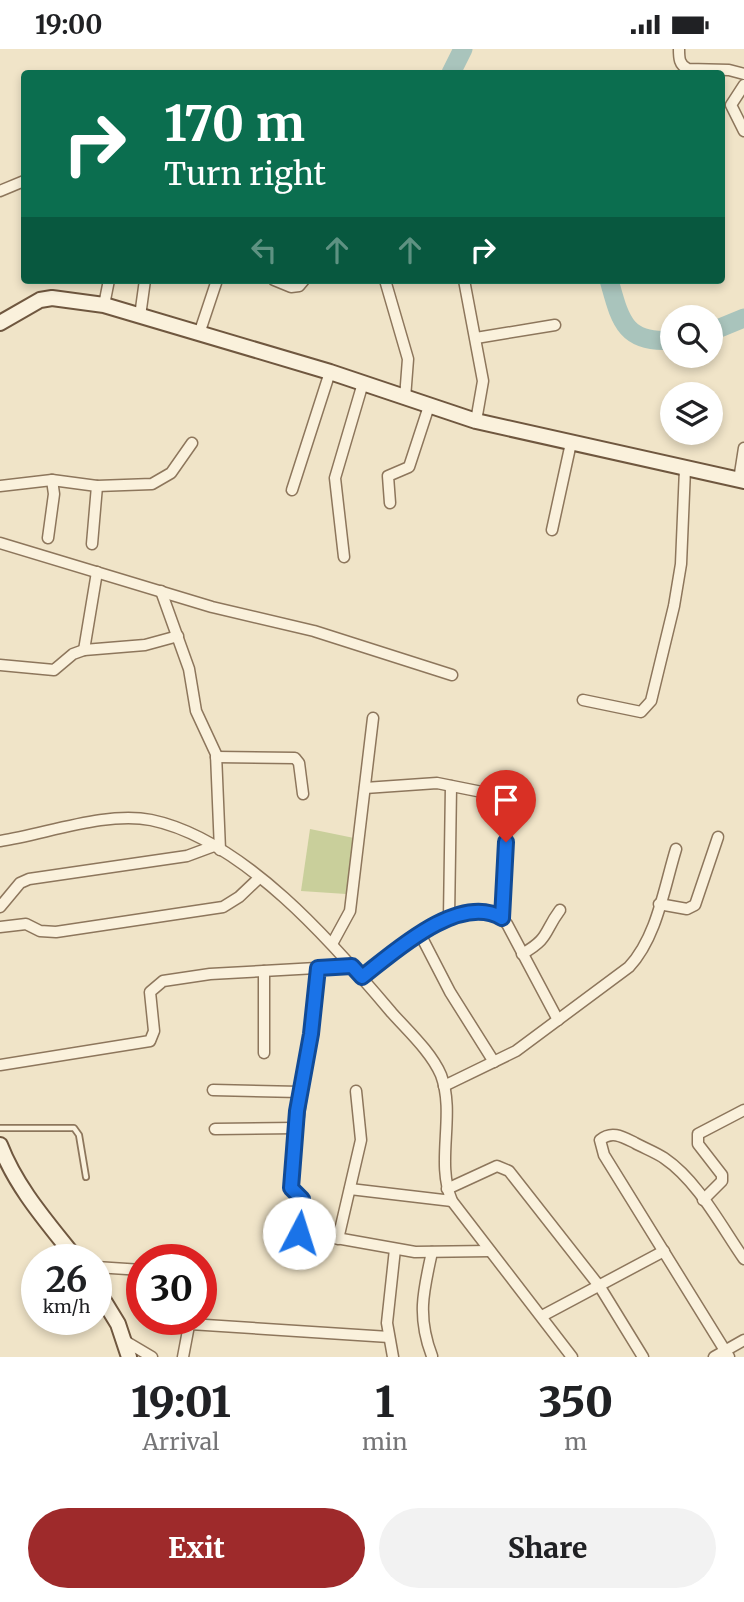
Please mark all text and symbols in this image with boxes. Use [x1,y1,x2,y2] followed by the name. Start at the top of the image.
[35,8,103,41] text: 19:00
[164,93,305,154] text: 170 m
[49,98,140,189] icon: right
[164,154,326,194] text: Turn right
[245,231,283,269] icon: left
[318,231,356,269] icon: ahead
[391,231,429,269] icon: ahead
[464,231,502,269] icon: right
[660,305,723,445] map controls
[660,305,723,368] button: search
[660,382,723,445] button: layers
[476,770,536,842] pin
[487,781,525,819] icon: arrive
[262,1196,336,1270] position arrow
[126,1244,217,1335] speed limit sign: 30
[46,1258,87,1302] text: 26
[43,1295,90,1318] text: km/h
[131,1376,231,1428] text: 19:01
[375,1376,395,1428] text: 1
[538,1376,613,1428] text: 350
[143,1427,219,1456] text: Arrival
[362,1427,407,1456] text: min
[564,1427,587,1456] text: m
[28,1508,365,1588] button: Exit
[379,1508,716,1588] button: Share

